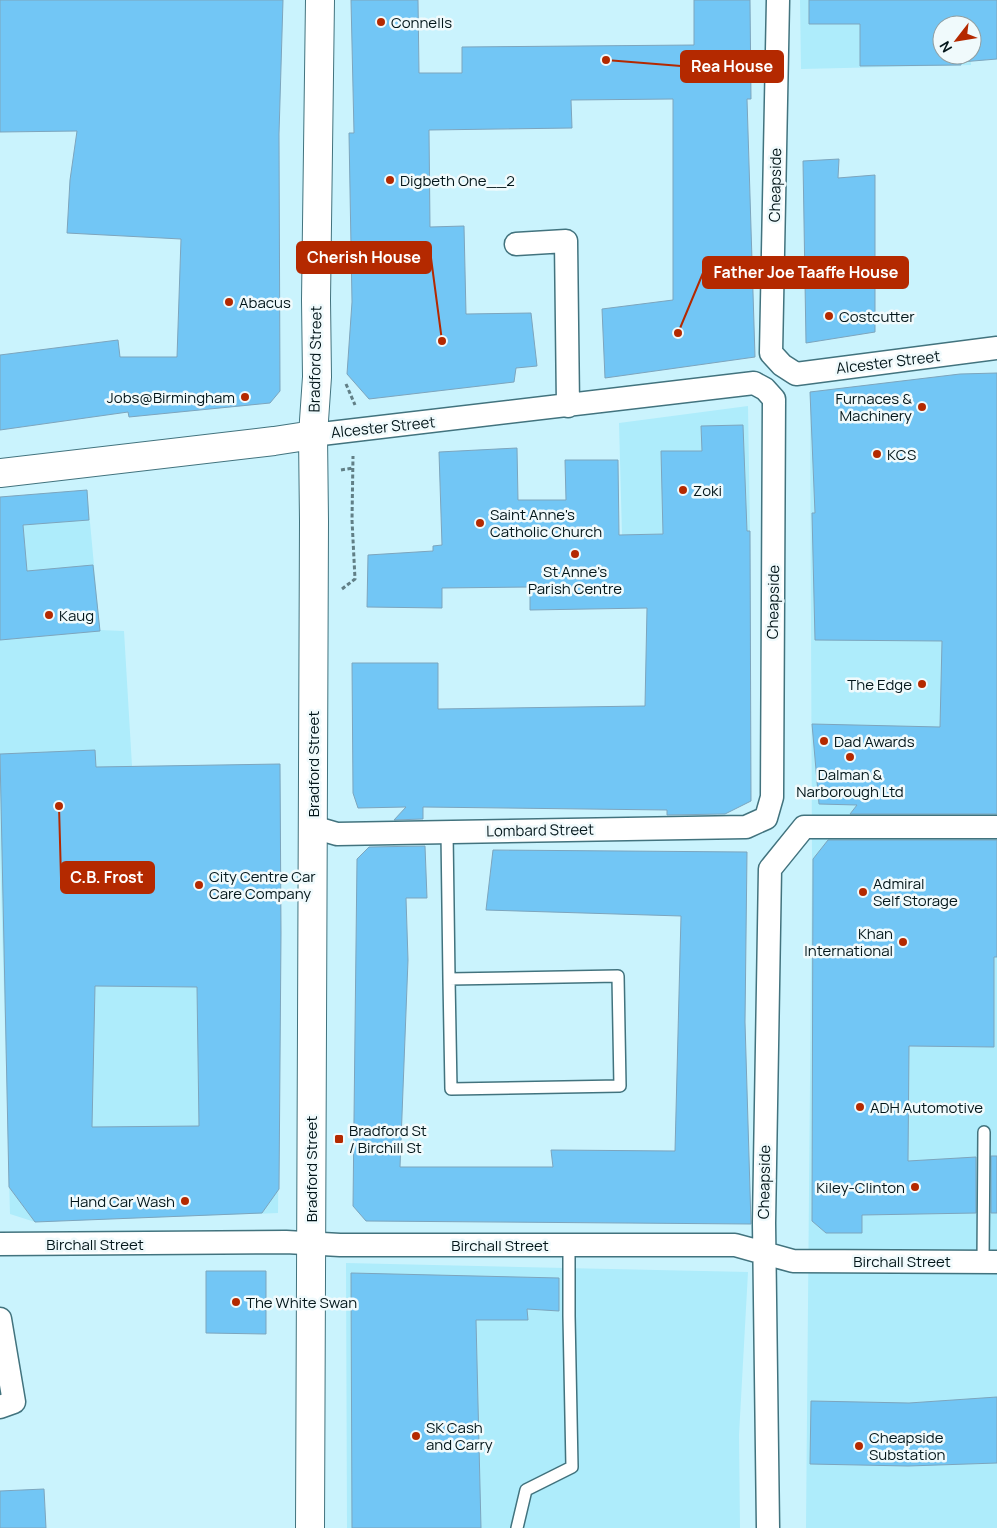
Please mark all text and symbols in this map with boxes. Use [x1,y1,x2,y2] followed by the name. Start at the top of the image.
[391,12,452,33] place label: Connells
[932,15,982,65] north arrow
[375,16,387,28] marker: Connells
[935,38,956,56] text: N
[681,51,783,82] callout: Rea House
[691,55,773,77] text: Rea House
[764,147,786,222] street label: Cheapside
[400,170,515,191] place label: Digbeth One__2
[384,174,396,186] marker: Digbeth One__2
[297,242,431,273] callout: Cherish House
[307,246,421,268] text: Cherish House
[703,257,908,288] callout: Father Joe Taaffe House
[714,261,899,283] text: Father Joe Taaffe House
[239,292,291,313] place label: Abacus
[223,296,235,308] marker: Abacus
[304,306,326,412] street label: Bradford Street
[839,306,915,327] place label: Costcutter
[823,310,835,322] marker: Costcutter
[835,345,941,379] street label: Alcester Street
[107,387,235,408] place label: Jobs@Birmingham
[835,388,912,426] place label: Furnaces & Machinery
[239,391,251,403] marker: Jobs@Birmingham
[916,401,928,413] marker: Furnaces & Machinery
[330,411,436,443] street label: Alcester Street
[887,444,916,465] place label: KCS
[871,448,883,460] marker: KCS
[693,480,722,501] place label: Zoki
[677,484,689,496] marker: Zoki
[490,504,602,542] place label: Saint Anne's Catholic Church
[474,517,486,529] marker: Saint Anne's Catholic Church
[569,548,581,560] marker: St Anne's Parish Centre
[528,561,622,599] place label: St Anne's Parish Centre
[762,564,784,639] street label: Cheapside
[59,605,94,626] place label: Kaug
[43,609,55,621] marker: Kaug
[847,674,912,695] place label: The Edge
[916,678,928,690] marker: The Edge
[303,711,324,817] street label: Bradford Street
[834,731,915,752] place label: Dad Awards
[818,735,830,747] marker: Dad Awards
[844,751,856,763] marker: Dalman & Narborough Ltd
[796,764,904,802] place label: Dalman & Narborough Ltd
[486,819,594,841] street label: Lombard Street
[61,862,154,893] callout: C.B. Frost
[70,866,144,888] text: C.B. Frost
[209,866,316,904] place label: City Centre Car Care Company
[873,873,958,911] place label: Admiral Self Storage
[193,879,205,891] marker: City Centre Car Care Company
[857,886,869,898] marker: Admiral Self Storage
[804,923,893,961] place label: Khan International
[897,936,909,948] marker: Khan International
[870,1097,983,1118] place label: ADH Automotive
[854,1101,866,1113] marker: ADH Automotive
[301,1116,322,1222] street label: Bradford Street
[349,1120,427,1158] place label: Bradford St / Birchill St
[333,1133,345,1145] marker: Bradford St / Birchill St
[753,1144,775,1219] street label: Cheapside
[816,1177,905,1198] place label: Kiley-Clinton
[909,1181,921,1193] marker: Kiley-Clinton
[70,1191,175,1212] place label: Hand Car Wash
[179,1195,191,1207] marker: Hand Car Wash
[46,1234,144,1255] street label: Birchall Street
[451,1235,549,1256] street label: Birchall Street
[853,1251,951,1272] street label: Birchall Street
[246,1292,357,1313] place label: The White Swan
[230,1296,242,1308] marker: The White Swan
[426,1417,493,1455] place label: SK Cash and Carry
[869,1427,946,1465] place label: Cheapside Substation
[410,1430,422,1442] marker: SK Cash and Carry
[853,1440,865,1452] marker: Cheapside Substation

